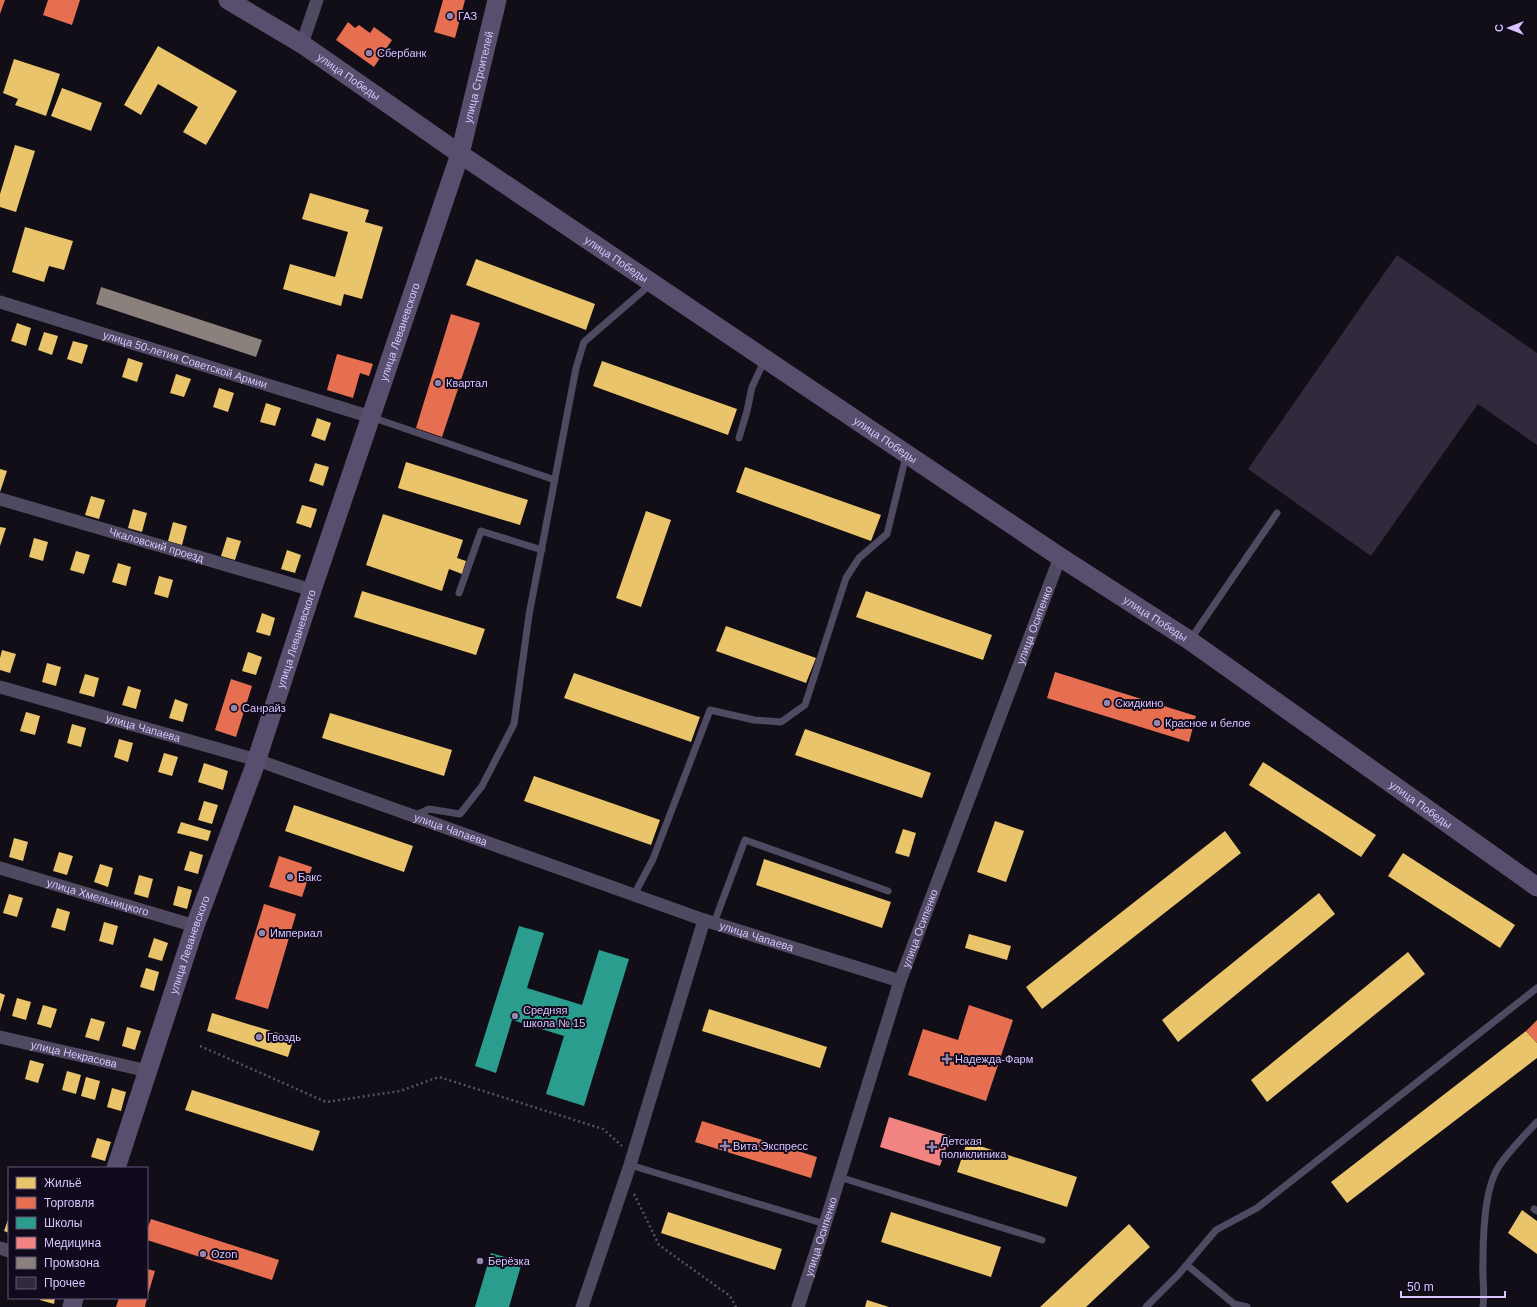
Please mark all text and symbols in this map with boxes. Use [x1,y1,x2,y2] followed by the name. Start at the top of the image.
[1489,8,1529,48] north arrow
[458,10,477,22] place label: ГАЗ
[445,11,455,21] marker: ГАЗ
[1493,24,1505,32] text: С
[462,30,495,124] street label: улица Строителей
[377,47,427,59] place label: Сбербанк
[364,48,374,58] marker: Сбербанк
[315,51,382,103] street label: улица Победы
[582,233,650,285] street label: улица Победы
[377,281,422,383] street label: улица Леваневского
[102,328,269,391] street label: улица 50-летия Советской Армии
[446,377,488,389] place label: Квартал
[433,378,443,388] marker: Квартал
[851,414,919,465] street label: улица Победы
[108,525,206,564] street label: Чкаловский проезд
[1014,584,1055,666] street label: улица Осипенко
[274,588,318,690] street label: улица Леваневского
[1121,593,1190,644] street label: улица Победы
[1115,697,1163,709] place label: Скидкино
[1102,698,1112,708] marker: Скидкино
[242,702,286,714] place label: Санрайз
[229,703,239,713] marker: Санрайз
[105,711,183,744] street label: улица Чапаева
[1165,717,1250,729] place label: Красное и белое
[1152,718,1162,728] marker: Красное и белое
[1387,778,1454,831] street label: улица Победы
[413,811,490,848] street label: улица Чапаева
[298,871,322,883] place label: Бакс
[285,872,295,882] marker: Бакс
[45,876,150,918] street label: улица Хмельницкого
[900,887,940,969] street label: улица Осипенко
[167,894,212,995] street label: улица Леваневского
[718,919,796,954] street label: улица Чапаева
[270,927,322,939] place label: Империал
[257,928,267,938] marker: Империал
[523,1004,585,1029] place label: Средняя школа № 15
[510,1011,520,1021] marker: Средняя школа № 15
[267,1031,301,1043] place label: Гвоздь
[254,1032,264,1042] marker: Гвоздь
[30,1038,119,1070] street label: улица Некрасова
[955,1053,1033,1065] place label: Надежда-Фарм
[942,1054,952,1064] marker: Надежда-Фарм
[941,1135,1007,1160] place label: Детская поликлиника
[733,1140,809,1152] place label: Вита Экспресс
[720,1141,730,1151] marker: Вита Экспресс
[926,1141,938,1153] marker: Детская поликлиника
[8,1167,148,1299] legend
[44,1176,82,1190] text: Жильё
[802,1195,839,1278] street label: улица Осипенко
[44,1196,94,1210] text: Торговля
[44,1216,82,1230] text: Школы
[44,1236,101,1250] text: Медицина
[211,1248,237,1260] place label: Ozon
[198,1249,208,1259] marker: Ozon
[488,1255,531,1267] place label: Берёзка
[44,1256,100,1270] text: Промзона
[475,1256,485,1266] marker: Берёзка
[1401,1273,1505,1299] scale bar
[44,1276,86,1290] text: Прочее
[1407,1280,1434,1294] text: 50 m

